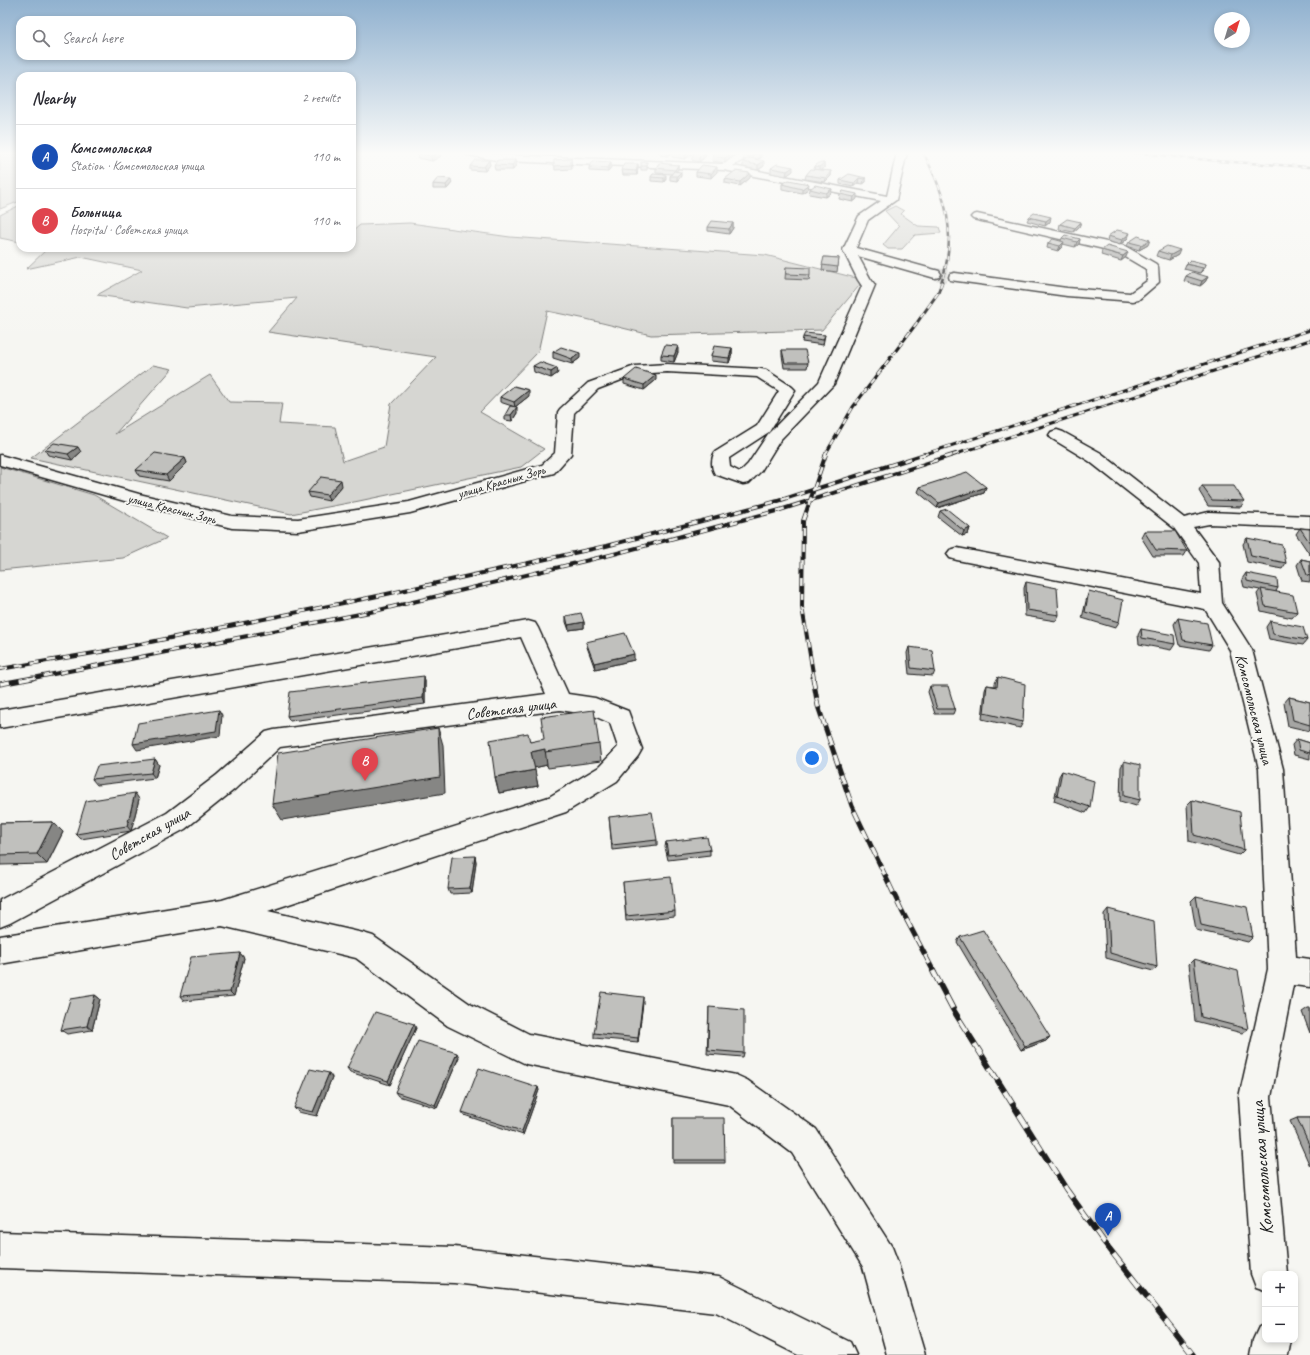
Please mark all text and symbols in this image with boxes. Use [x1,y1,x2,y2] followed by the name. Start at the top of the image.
[1214,12,1250,48] north arrow
[16,16,356,60] search box
[30,27,52,49] icon: search
[62,29,123,48] text: Search here
[32,88,75,109] text: Nearby
[302,90,340,106] text: 2 results
[70,139,151,158] text: Комсомольская
[42,149,48,165] text: A
[312,149,340,165] text: 110 m
[70,158,204,174] text: Station · Комсомольская улица
[70,203,121,222] text: Больница
[42,213,48,229] text: B
[312,213,340,229] text: 110 m
[70,222,188,238] text: Hospital · Советская улица
[455,462,548,502] street label: улица Красных Зорь
[125,490,218,528] street label: улица Красных Зорь
[1231,652,1278,768] street label: Комсомольская улица
[465,693,558,724] street label: Советская улица
[352,748,378,781] pin: B
[802,748,822,768] your location
[105,802,194,865] street label: Советская улица
[1245,1099,1279,1236] street label: Комсомольская улица
[1095,1203,1121,1236] pin: A
[1262,1271,1298,1343] map controls
[1262,1271,1298,1307] button: +
[1262,1307,1298,1343] button: −

